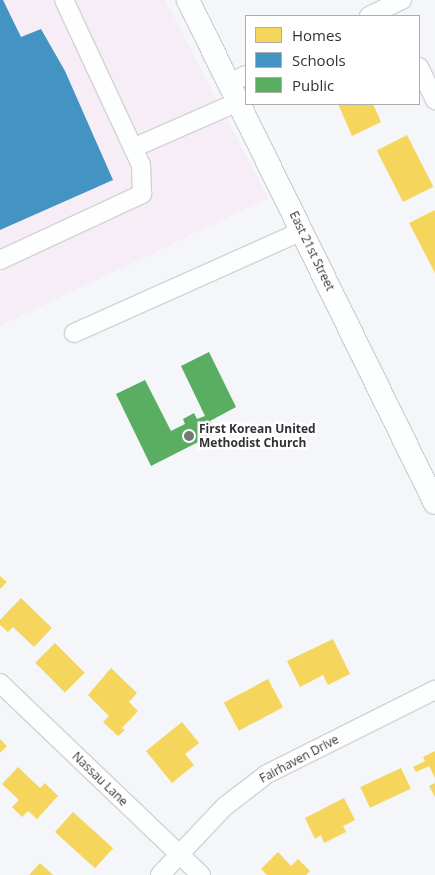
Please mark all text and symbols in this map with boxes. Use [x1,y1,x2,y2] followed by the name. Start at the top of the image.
[245,15,420,105] legend
[292,25,342,45] text: Homes
[292,50,346,70] text: Schools
[292,75,334,95] text: Public
[287,209,337,293] street label: East 21st Street
[199,422,316,450] place label: First Korean United Methodist Church
[183,430,195,442] marker: First Korean United Methodist Church
[257,732,341,786] street label: Fairhaven Drive
[69,749,131,809] street label: Nassau Lane

